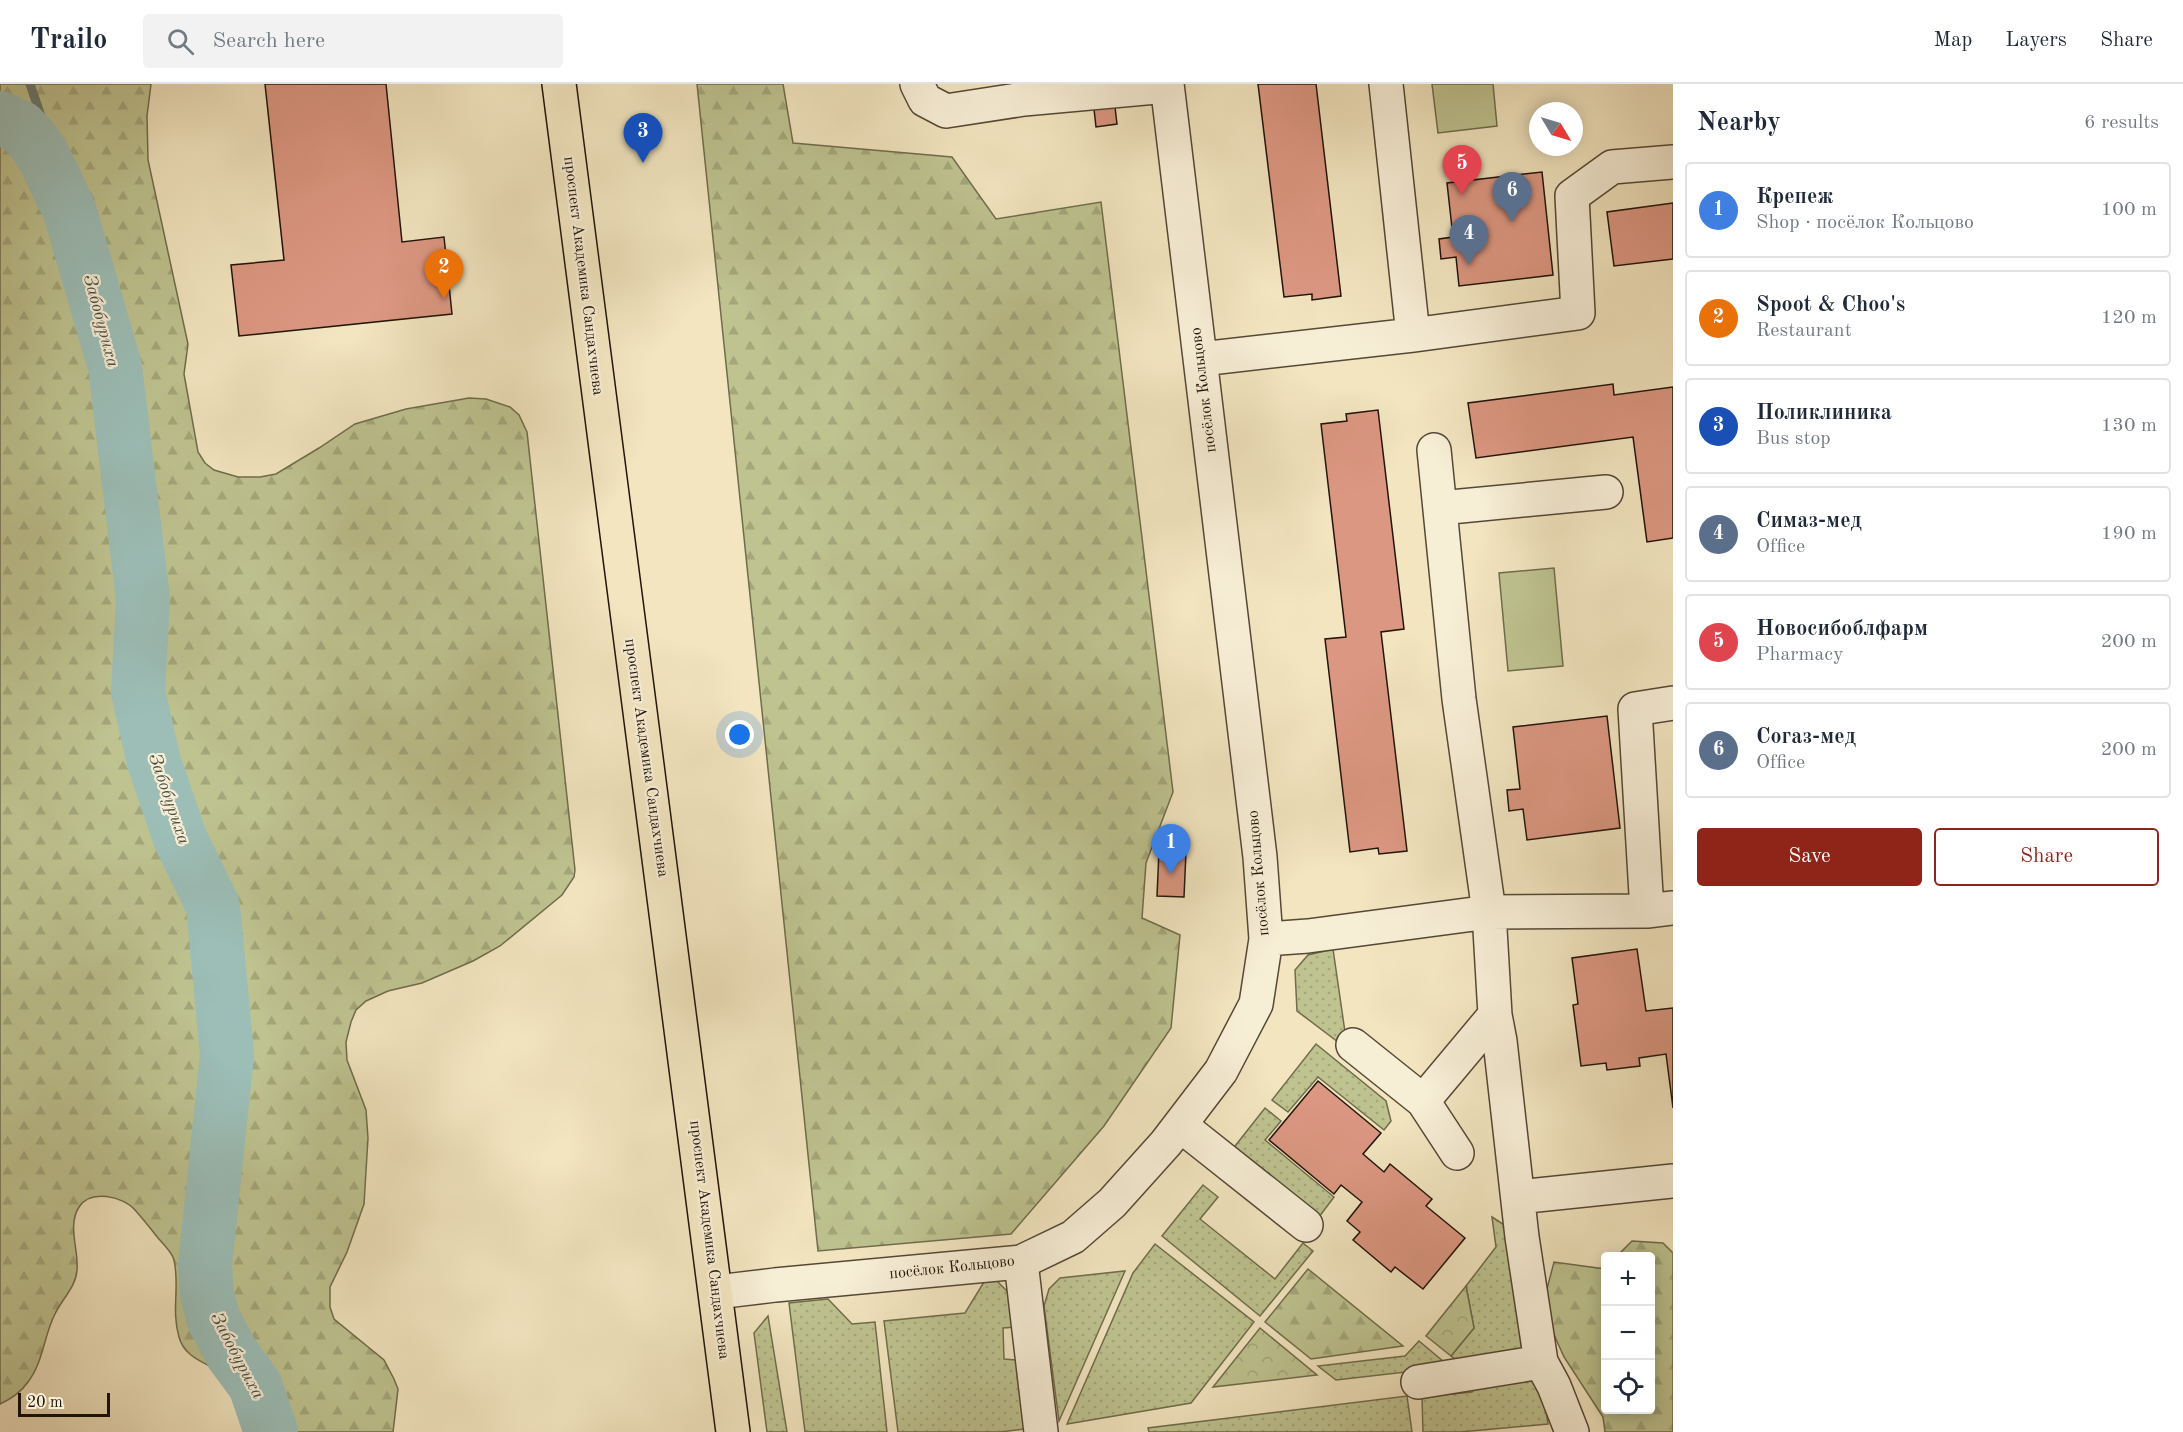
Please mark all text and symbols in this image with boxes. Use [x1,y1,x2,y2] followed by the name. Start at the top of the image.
[143,14,563,68] search box
[164,25,197,58] icon: search
[30,27,107,55] text: Trailo
[212,30,325,52] text: Search here
[1933,30,1972,51] text: Map
[2005,30,2067,51] text: Layers
[2100,30,2153,51] text: Share
[1529,102,1583,156] north arrow
[1697,110,1781,136] text: Nearby
[624,113,662,163] pin: 3
[2084,113,2159,133] text: 6 results
[1442,146,1482,195] pin: 5
[560,156,606,397] street label: проспект Академика Сандахчиева
[1492,172,1532,222] pin: 6
[1756,186,1833,208] text: Крепеж
[1713,200,1724,220] text: 1
[2101,200,2157,220] text: 100 m
[1756,213,1974,233] text: Shop · посёлок Кольцово
[1450,216,1488,265] pin: 4
[424,250,464,299] pin: 2
[80,273,122,370] water label: Забобуриха
[1756,294,1905,316] text: Spoot & Choo's
[1713,308,1724,328] text: 2
[2101,308,2157,328] text: 120 m
[1756,321,1852,341] text: Restaurant
[1188,326,1220,454] street label: посёлок Кольцово
[1756,402,1892,424] text: Поликлиника
[1713,416,1724,436] text: 3
[2101,416,2157,436] text: 130 m
[1756,429,1831,449] text: Bus stop
[1756,510,1862,532] text: Симаз-мед
[1713,524,1724,544] text: 4
[2101,524,2157,544] text: 190 m
[1756,537,1805,557] text: Office
[1756,618,1928,640] text: Новосибоблфарм
[1713,632,1724,652] text: 5
[2101,632,2157,652] text: 200 m
[621,638,671,878] street label: проспект Академика Сандахчиева
[1756,645,1844,665] text: Pharmacy
[725,720,754,749] your location
[1756,726,1856,748] text: Согаз-мед
[1713,740,1724,760] text: 6
[2101,740,2157,760] text: 200 m
[145,751,193,847] water label: Забобуриха
[1756,753,1805,773] text: Office
[1246,809,1272,937] street label: посёлок Кольцово
[1152,824,1190,874] pin: 1
[1697,828,1922,886] button: Save
[1934,828,2159,886] button: Share
[686,1120,732,1361] street label: проспект Академика Сандахчиева
[1601,1252,1655,1414] map controls
[1601,1252,1655,1306] button: +
[888,1253,1016,1283] street label: посёлок Кольцово
[1601,1306,1655,1360] button: −
[207,1310,267,1403] water label: Забобуриха
[1601,1360,1655,1414] button: locate
[18,1390,110,1418] scale bar
[27,1395,63,1411] text: 20 m

